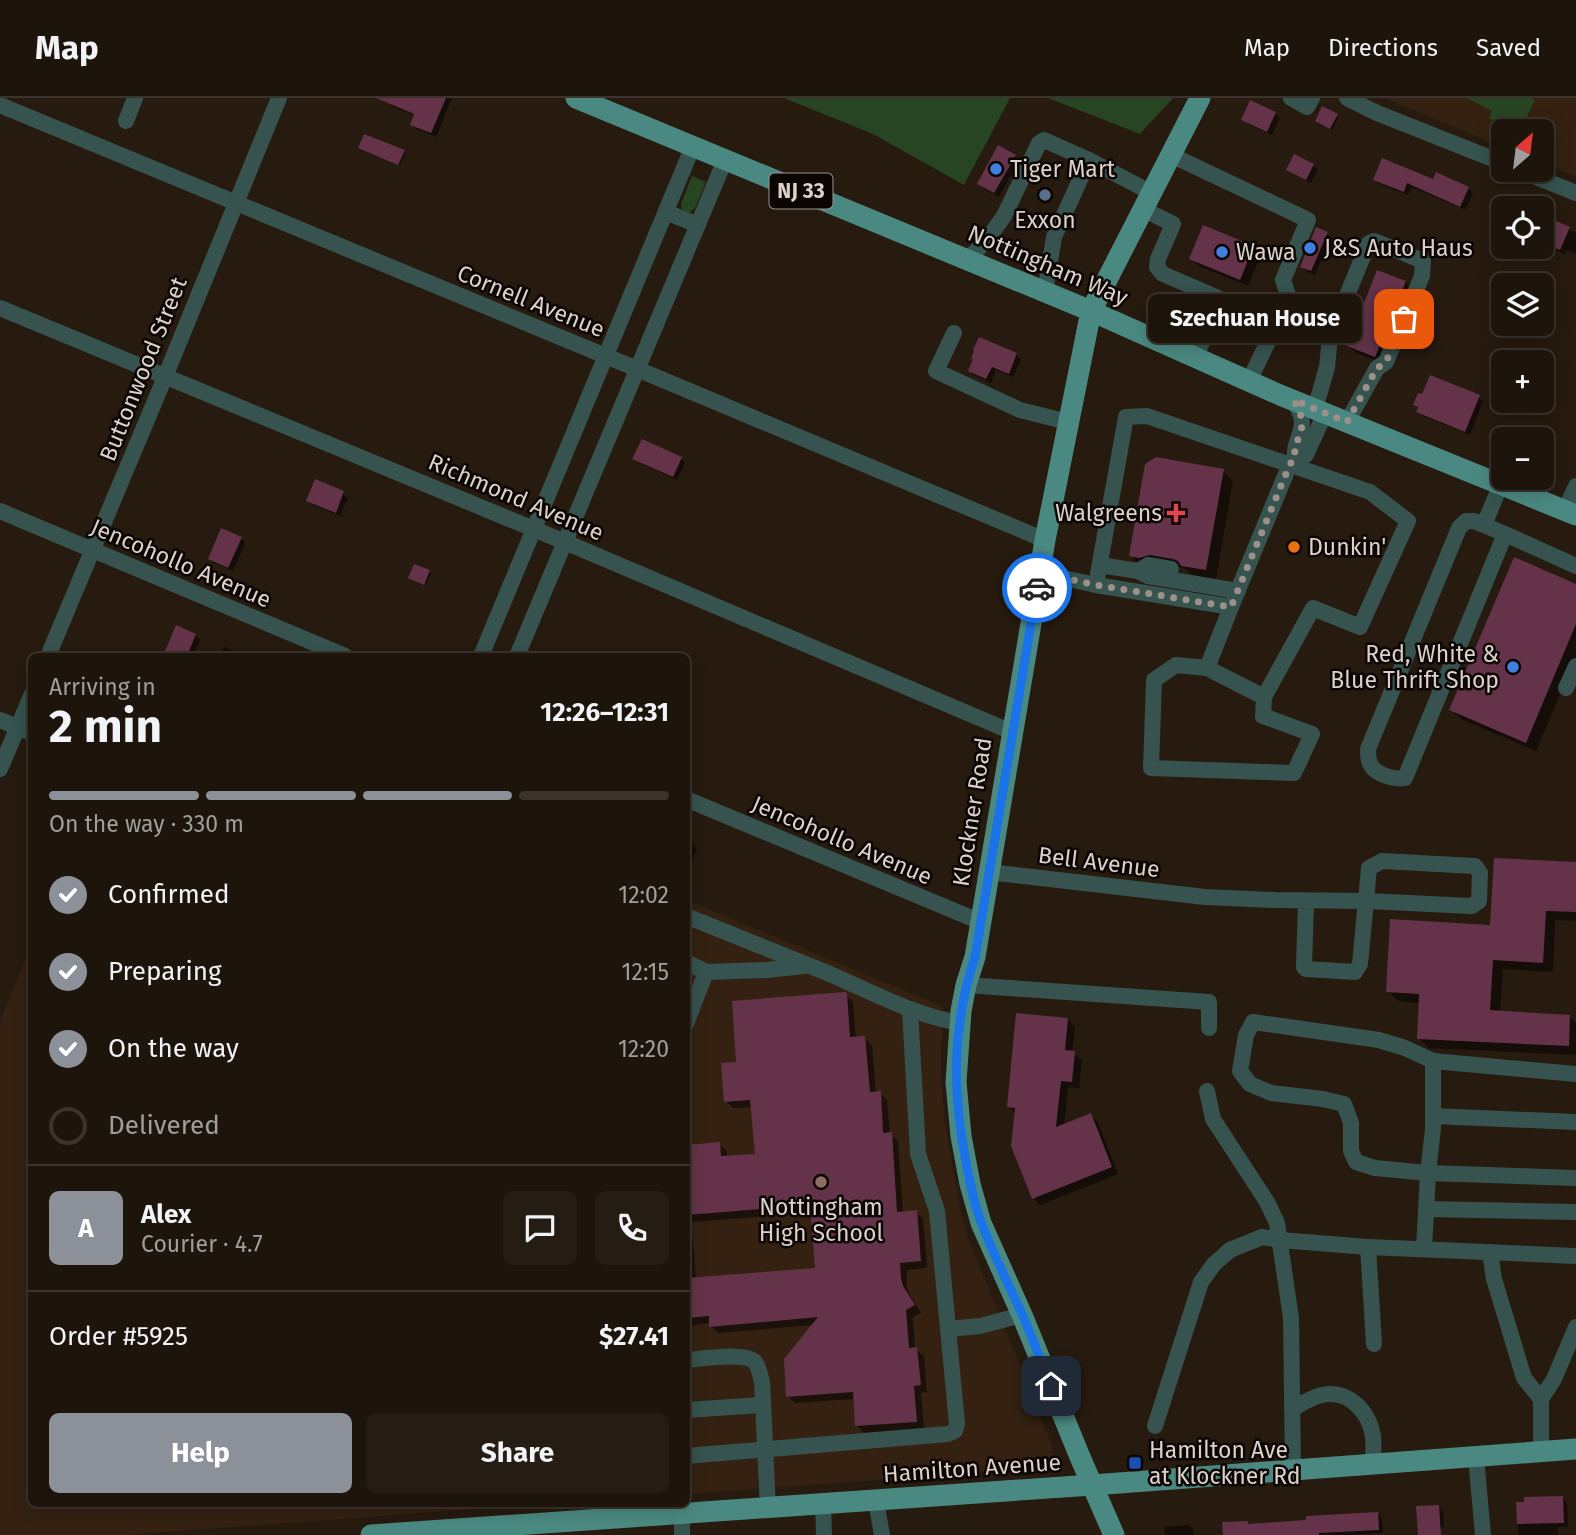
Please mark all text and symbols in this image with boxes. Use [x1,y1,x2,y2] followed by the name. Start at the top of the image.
[35,28,99,68] text: Map
[1244,34,1290,62] text: Map
[1328,34,1438,62] text: Directions
[1476,34,1541,62] text: Saved
[1491,119,1554,182] north arrow
[1491,119,1554,490] map controls
[1010,155,1116,183] place label: Tiger Mart
[988,161,1004,177] marker: Tiger Mart
[770,174,832,208] road number: NJ 33
[1037,187,1053,203] marker: Exxon
[1491,196,1554,259] button: locate
[1014,206,1076,234] place label: Exxon
[964,219,1133,312] street label: Nottingham Way
[1324,234,1473,262] place label: J&S Auto Haus
[1236,238,1295,266] place label: Wawa
[1302,240,1318,256] marker: J&S Auto Haus
[1214,244,1230,260] marker: Wawa
[453,259,609,343] street label: Cornell Avenue
[93,272,193,465] street label: Buttonwood Street
[1491,273,1554,336] button: layers
[1374,289,1434,349] pin
[1148,294,1362,344] callout: Szechuan House
[1385,300,1423,338] icon: bag
[1170,304,1340,332] text: Szechuan House
[1491,350,1554,413] button: +
[1491,427,1554,490] button: −
[424,447,608,547] street label: Richmond Avenue
[1055,499,1162,527] place label: Walgreens
[1168,505,1184,521] marker: Walgreens
[87,512,275,614] street label: Jencohollo Avenue
[1308,533,1386,561] place label: Dunkin'
[1286,539,1302,555] marker: Dunkin'
[1002,553,1072,623] courier
[1018,569,1056,607] icon: car
[1330,640,1499,694] place label: Red, White & Blue Thrift Shop
[1505,659,1521,675] marker: Red, White & Blue Thrift Shop
[49,673,156,701] text: Arriving in
[540,697,669,728] text: 12:26–12:31
[49,699,162,754] text: 2 min
[946,736,998,888] street label: Klockner Road
[748,789,936,891] street label: Jencohollo Avenue
[49,810,244,838] text: On the way · 330 m
[1037,841,1161,883] street label: Bell Avenue
[49,876,87,914] icon: check
[108,879,229,910] text: Confirmed
[618,881,669,909] text: 12:02
[49,953,87,991] icon: check
[108,956,221,987] text: Preparing
[622,958,669,986] text: 12:15
[49,1030,87,1068] icon: check
[108,1033,239,1064] text: On the way
[618,1035,669,1063] text: 12:20
[108,1110,220,1141] text: Delivered
[813,1174,829,1190] marker: Nottingham High School
[503,1191,577,1265] button: chat
[595,1191,669,1265] button: phone
[759,1193,883,1247] place label: Nottingham High School
[141,1199,191,1230] text: Alex
[78,1213,94,1244] text: A
[141,1230,263,1258] text: Courier · 4.7
[49,1321,188,1352] text: Order #5925
[599,1321,669,1352] text: $27.41
[1021,1356,1081,1416] pin
[1032,1367,1070,1405] icon: home
[49,1413,352,1493] button: Help
[366,1413,669,1493] button: Share
[1149,1436,1301,1490] place label: Hamilton Ave at Klockner Rd
[882,1448,1062,1488] street label: Hamilton Avenue
[1127,1455,1143,1471] marker: Hamilton Ave at Klockner Rd

